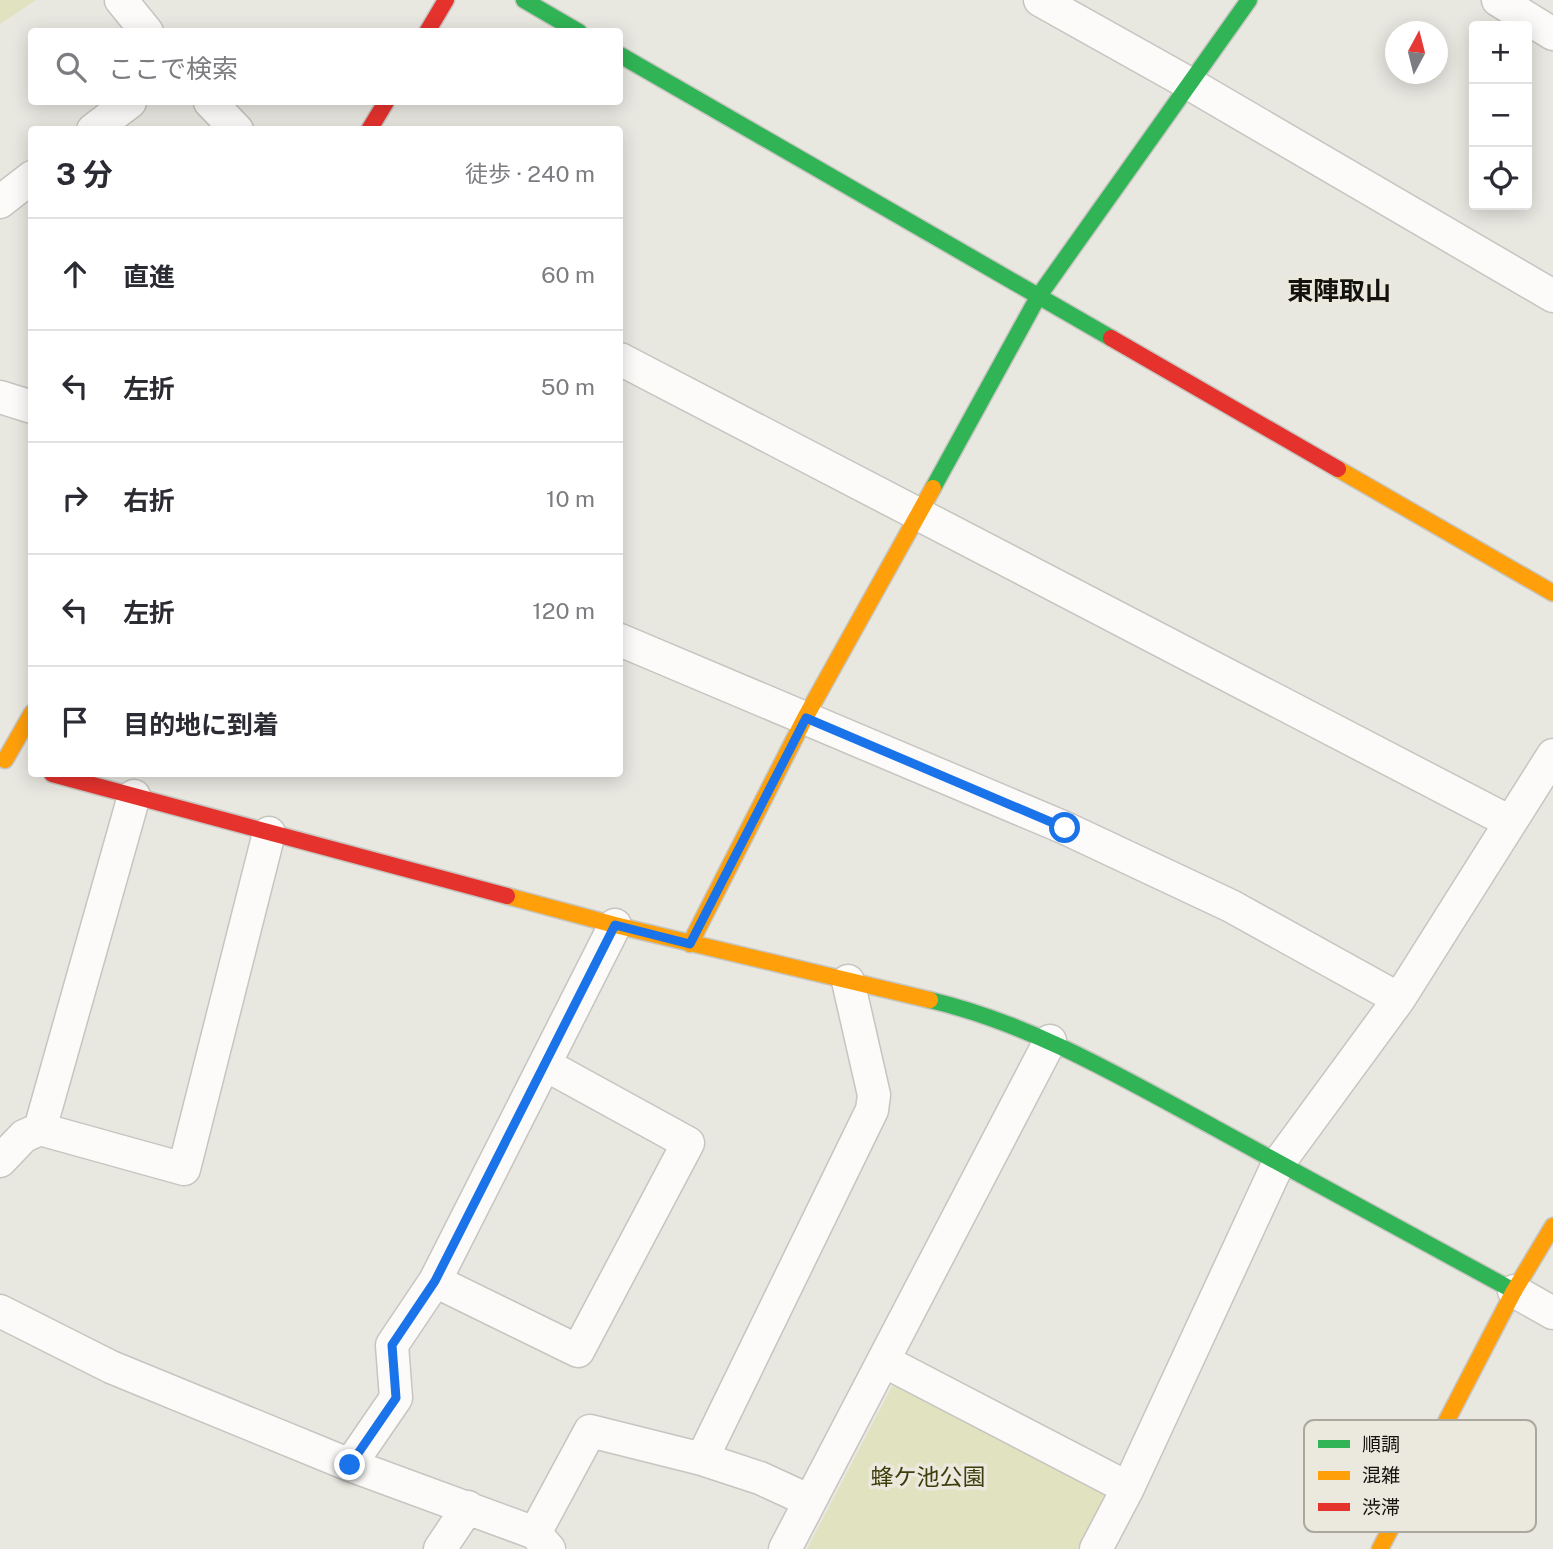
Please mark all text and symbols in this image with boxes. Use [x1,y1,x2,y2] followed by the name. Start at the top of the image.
[1385,21,1448,84] north arrow
[1469,21,1532,210] map controls
[1469,21,1532,84] button: +
[28,28,623,105] search box
[52,48,90,86] icon: search
[108,53,238,84] text: ここで検索
[1469,84,1532,147] button: −
[1469,147,1532,210] button: locate
[56,156,113,192] text: 3 分
[465,160,595,187] text: 徒歩 · 240 m
[56,255,94,293] icon: ahead
[123,261,175,292] text: 直進
[541,261,595,288] text: 60 m
[1287,275,1391,306] district label: 東陣取山
[56,367,94,405] icon: left
[123,373,175,404] text: 左折
[541,373,595,400] text: 50 m
[56,479,94,517] icon: right
[123,485,175,516] text: 右折
[546,485,595,512] text: 10 m
[56,591,94,629] icon: left
[123,597,175,628] text: 左折
[532,597,595,624] text: 120 m
[56,703,94,741] icon: arrive
[123,709,279,740] text: 目的地に到着
[1049,812,1080,843] route start
[1304,1420,1536,1532] legend
[1362,1433,1400,1455] text: 順調
[334,1449,365,1480] route end
[871,1463,986,1490] park label: 蜂ケ池公園
[1362,1464,1400,1486] text: 混雑
[1362,1496,1400,1518] text: 渋滞

